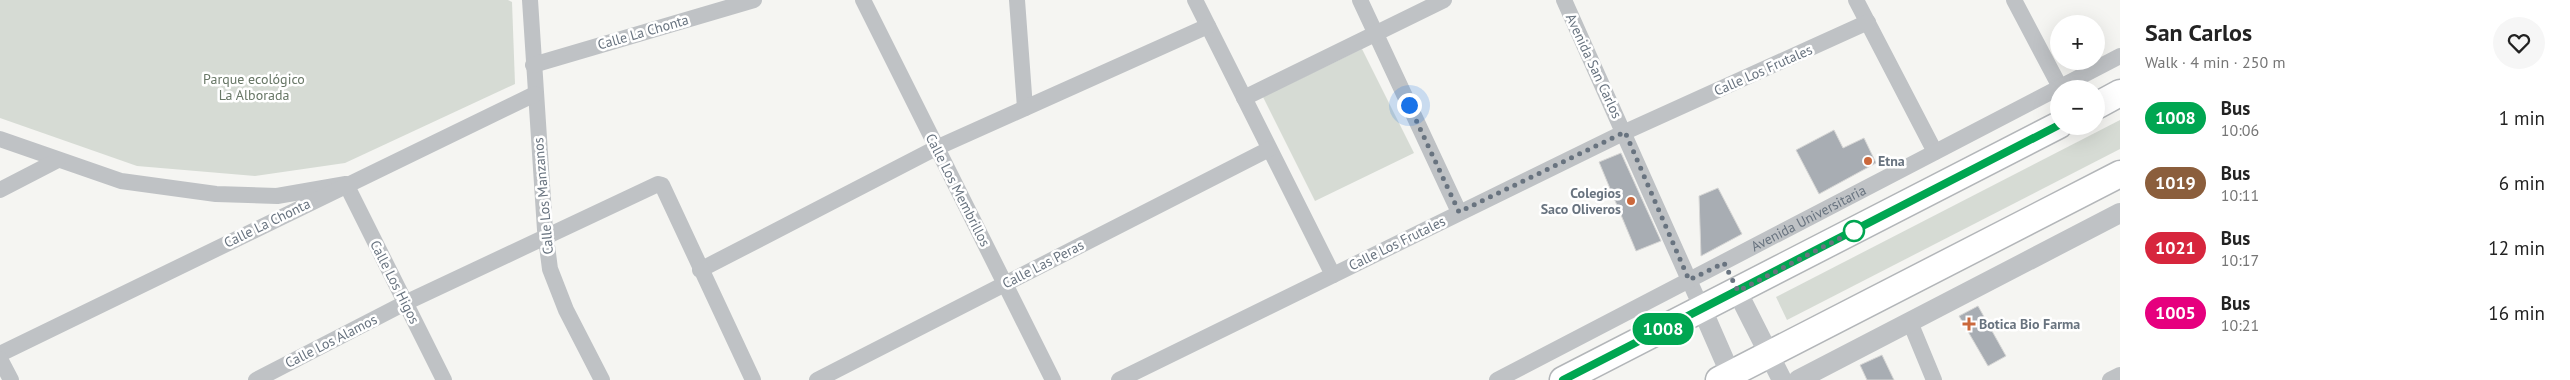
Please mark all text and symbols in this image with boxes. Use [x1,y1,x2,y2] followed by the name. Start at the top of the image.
[595,10,691,54] street label: Calle La Chonta
[1562,11,1626,121] street label: Avenida San Carlos
[2050,15,2105,135] map controls
[2050,15,2105,70] button: +
[2145,17,2252,48] text: San Carlos
[2493,17,2545,69] button: heart
[1711,40,1815,100] street label: Calle Los Frutales
[2145,52,2285,72] text: Walk · 4 min · 250 m
[203,70,305,104] park label: Parque ecológico La Alborada
[2050,80,2105,135] button: −
[1397,93,1422,118] your location
[2221,96,2250,120] text: Bus
[2155,106,2196,129] text: 1008
[2499,106,2545,130] text: 1 min
[2221,120,2259,140] text: 10:06
[922,130,994,250] street label: Calle Los Membrillos
[529,137,557,255] street label: Calle Los Manzanos
[1878,152,1905,170] place label: Etna
[1862,155,1874,167] marker: Etna
[2221,161,2250,185] text: Bus
[2155,171,2196,194] text: 1019
[2499,171,2545,195] text: 6 min
[1748,181,1869,255] street label: Avenida Universitaria
[1541,184,1621,218] place label: Colegios Saco Oliveros
[2221,185,2259,205] text: 10:11
[221,194,313,252] street label: Calle La Chonta
[1625,195,1637,207] marker: Colegios Saco Oliveros
[1346,212,1448,274] street label: Calle Los Frutales
[1843,220,1865,242] unlabelled marker
[2221,226,2250,250] text: Bus
[999,236,1087,292] street label: Calle Las Peras
[2155,236,2196,259] text: 1021
[2488,236,2545,260] text: 12 min
[366,237,424,327] street label: Calle Los Higos
[2221,250,2259,270] text: 10:17
[2221,291,2250,315] text: Bus
[2155,301,2196,324] text: 1005
[2488,301,2545,325] text: 16 min
[282,310,380,372] street label: Calle Los Alamos
[1628,313,1698,345] line badge: 1008
[1979,315,2080,333] place label: Botica Bio Farma
[2221,315,2259,335] text: 10:21
[1643,317,1683,340] text: 1008
[1963,318,1975,330] marker: Botica Bio Farma

